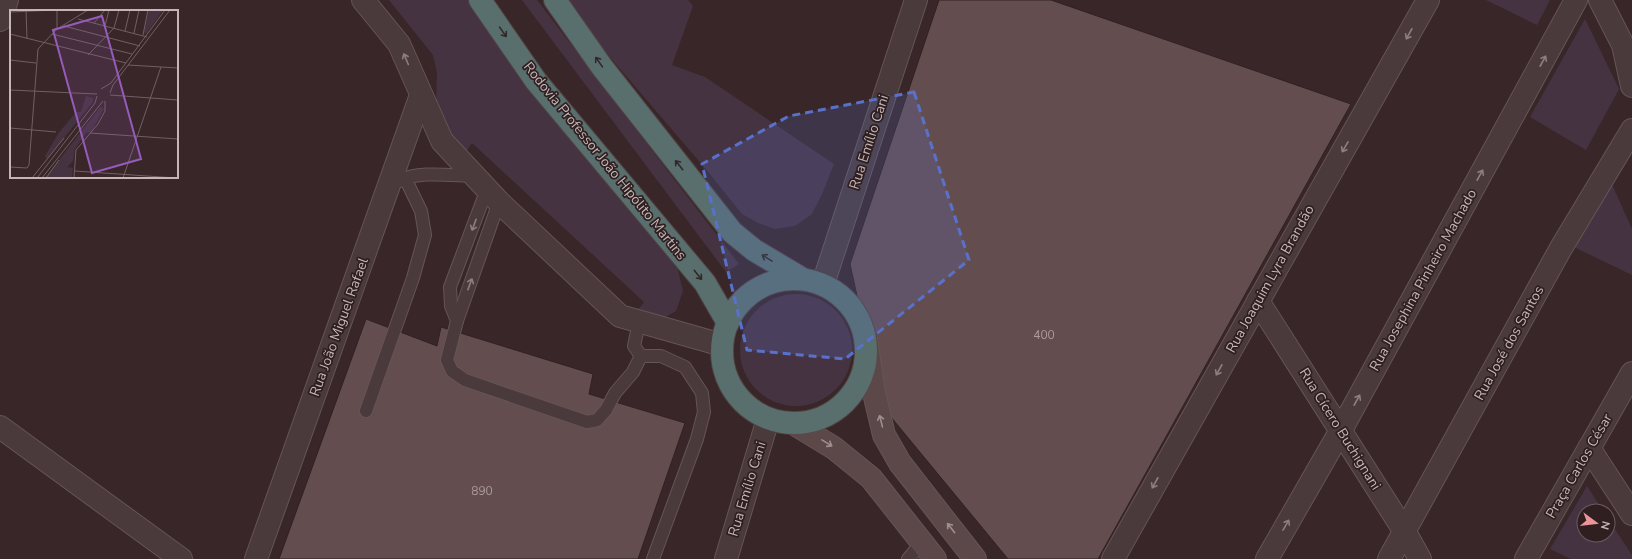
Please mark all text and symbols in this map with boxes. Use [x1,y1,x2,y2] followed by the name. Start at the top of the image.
[10,10,178,178] inset map
[499,26,507,37] one-way arrow
[1404,28,1412,40] one-way arrow
[402,53,409,65] one-way arrow
[1539,55,1547,67] one-way arrow
[594,57,603,68] one-way arrow
[519,58,691,264] street label: Rodovia Professor João Hipólito Martins
[845,92,893,192] street label: Rua Emílio Cani
[1340,141,1348,153] one-way arrow
[674,159,683,170] one-way arrow
[1477,169,1485,181] one-way arrow
[1365,185,1481,374] street label: Rua Josephina Pinheiro Machado
[1221,202,1319,356] street label: Rua Joaquim Lyra Brandão
[469,219,477,231] one-way arrow
[305,254,373,399] street label: Rua João Miguel Rafael
[761,254,773,262] one-way arrow
[694,270,703,280] one-way arrow
[467,278,475,290] one-way arrow
[1470,282,1548,404] street label: Rua José dos Santos
[1033,327,1055,343] house number: 400
[1214,364,1222,376] one-way arrow
[1295,364,1385,494] street label: Rua Cícero Buchignani
[1354,394,1362,406] one-way arrow
[1541,410,1617,522] street label: Praça Carlos César
[876,415,884,428] one-way arrow
[724,439,770,539] street label: Rua Emílio Cani
[821,440,833,448] one-way arrow
[1151,477,1159,489] one-way arrow
[471,483,493,499] house number: 890
[1576,503,1616,543] north arrow
[1283,519,1291,531] one-way arrow
[1597,520,1613,531] text: N
[947,523,956,534] one-way arrow

